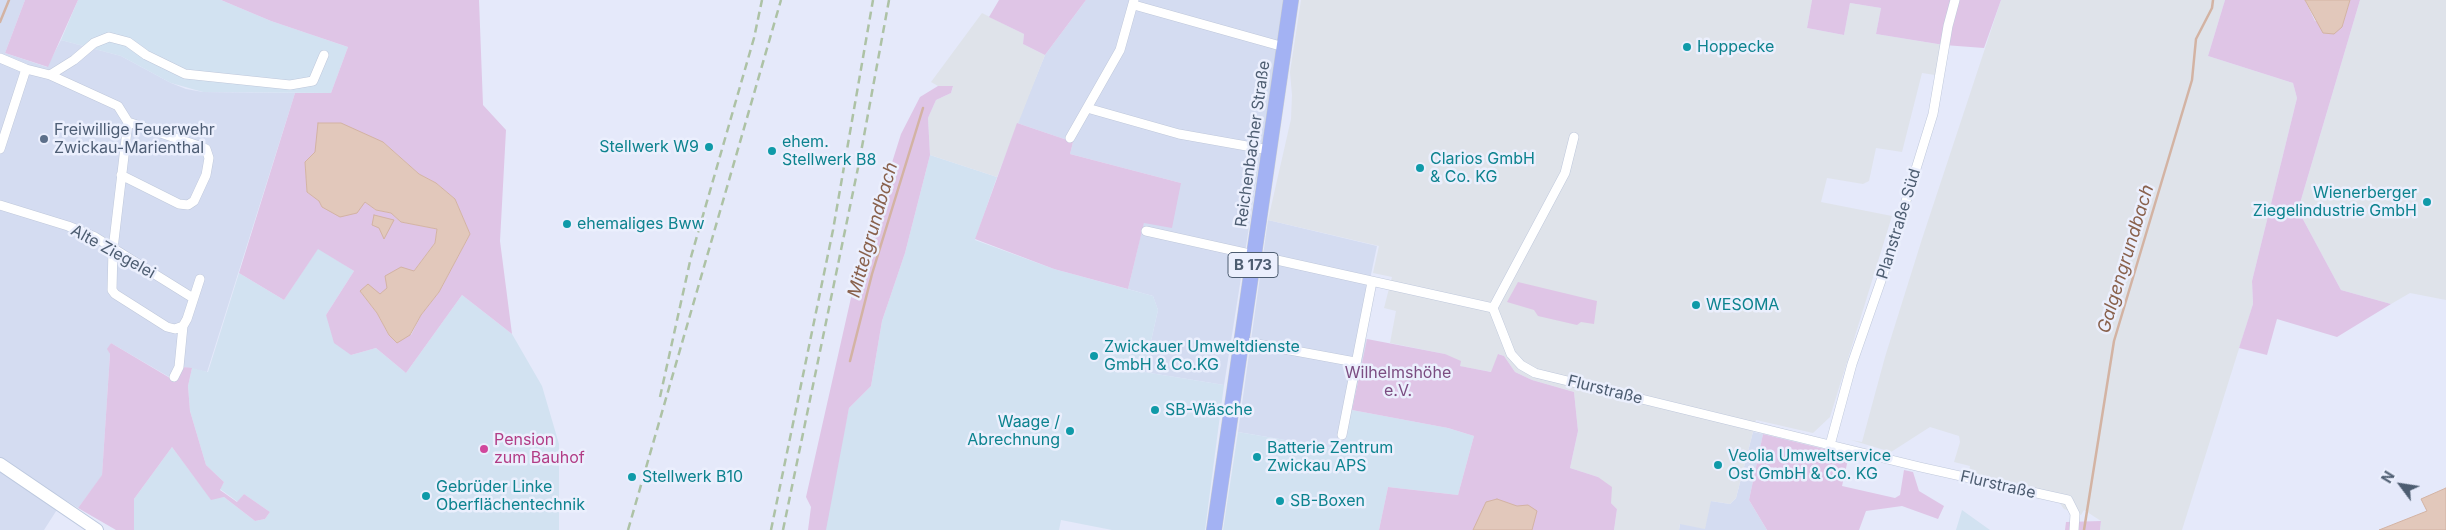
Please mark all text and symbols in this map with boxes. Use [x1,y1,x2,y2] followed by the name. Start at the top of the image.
[1697,37,1774,57] place label: Hoppecke
[1681,41,1693,53] marker: Hoppecke
[1232,60,1274,228] street label: Reichenbacher Straße
[54,120,215,158] place label: Freiwillige Feuerwehr Zwickau-Marienthal
[782,132,876,170] place label: ehem. Stellwerk B8
[38,133,50,145] marker: Freiwillige Feuerwehr Zwickau-Marienthal
[599,137,699,157] place label: Stellwerk W9
[703,141,715,153] marker: Stellwerk W9
[766,145,778,157] marker: ehem. Stellwerk B8
[1430,149,1535,187] place label: Clarios GmbH & Co. KG
[843,160,903,300] water label: Mittelgrundbach
[1414,162,1426,174] marker: Clarios GmbH & Co. KG
[1873,166,1925,282] street label: Planstraße Süd
[2093,182,2159,336] water label: Galgengrundbach
[2253,183,2417,221] place label: Wienerberger Ziegelindustrie GmbH
[2421,196,2433,208] marker: Wienerberger Ziegelindustrie GmbH
[577,214,705,234] place label: ehemaliges Bww
[561,218,573,230] marker: ehemaliges Bww
[67,221,159,283] street label: Alte Ziegelei
[1228,252,1278,278] road number: B 173
[1706,295,1779,315] place label: WESOMA
[1690,299,1702,311] marker: WESOMA
[1104,337,1300,375] place label: Zwickauer Umweltdienste GmbH & Co.KG
[1088,350,1100,362] marker: Zwickauer Umweltdienste GmbH & Co.KG
[1345,363,1451,401] park label: Wilhelmshöhe e.V.
[1565,371,1645,409] street label: Flurstraße
[1165,400,1253,420] place label: SB-Wäsche
[1149,404,1161,416] marker: SB-Wäsche
[967,412,1060,450] place label: Waage / Abrechnung
[1064,425,1076,437] marker: Waage / Abrechnung
[494,430,585,468] place label: Pension zum Bauhof
[1267,438,1393,476] place label: Batterie Zentrum Zwickau APS
[478,443,490,455] marker: Pension zum Bauhof
[1728,446,1891,484] place label: Veolia Umweltservice Ost GmbH & Co. KG
[1251,451,1263,463] marker: Batterie Zentrum Zwickau APS
[1712,459,1724,471] marker: Veolia Umweltservice Ost GmbH & Co. KG
[2376,460,2426,510] north arrow
[642,467,743,487] place label: Stellwerk B10
[1958,467,2038,503] street label: Flurstraße
[2378,468,2398,486] text: N
[626,471,638,483] marker: Stellwerk B10
[436,477,585,515] place label: Gebrüder Linke Oberflächentechnik
[420,490,432,502] marker: Gebrüder Linke Oberflächentechnik
[1290,491,1365,511] place label: SB-Boxen
[1274,495,1286,507] marker: SB-Boxen

